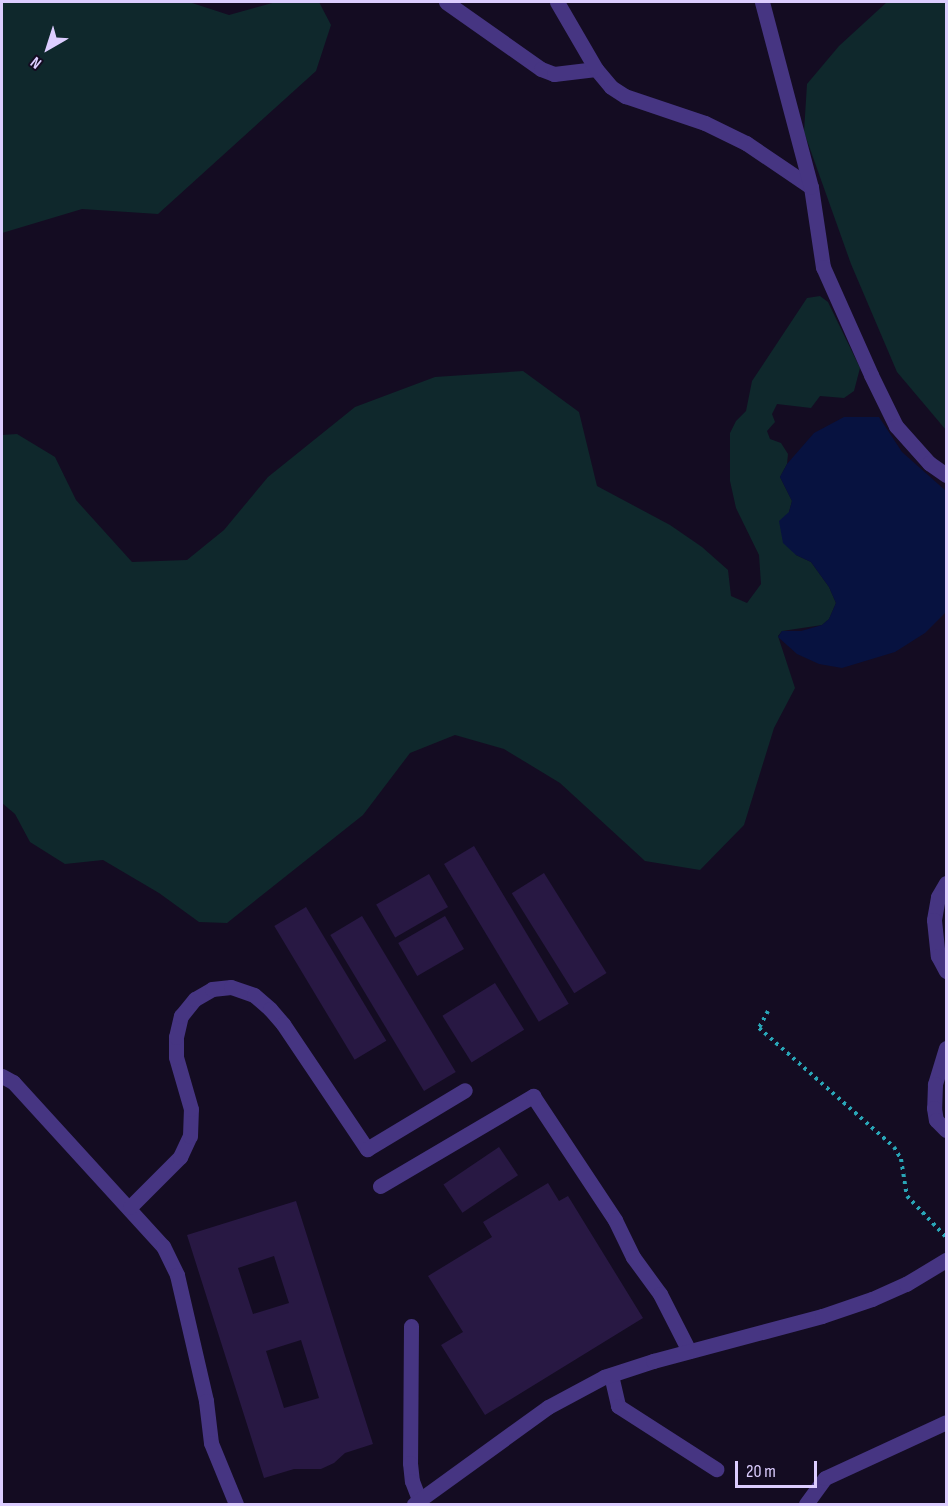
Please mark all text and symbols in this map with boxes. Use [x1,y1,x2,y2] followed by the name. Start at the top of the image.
[18,18,78,78] north arrow
[27,52,46,72] text: N
[738,1449,820,1487] scale bar
[746,1461,776,1482] text: 20 m

